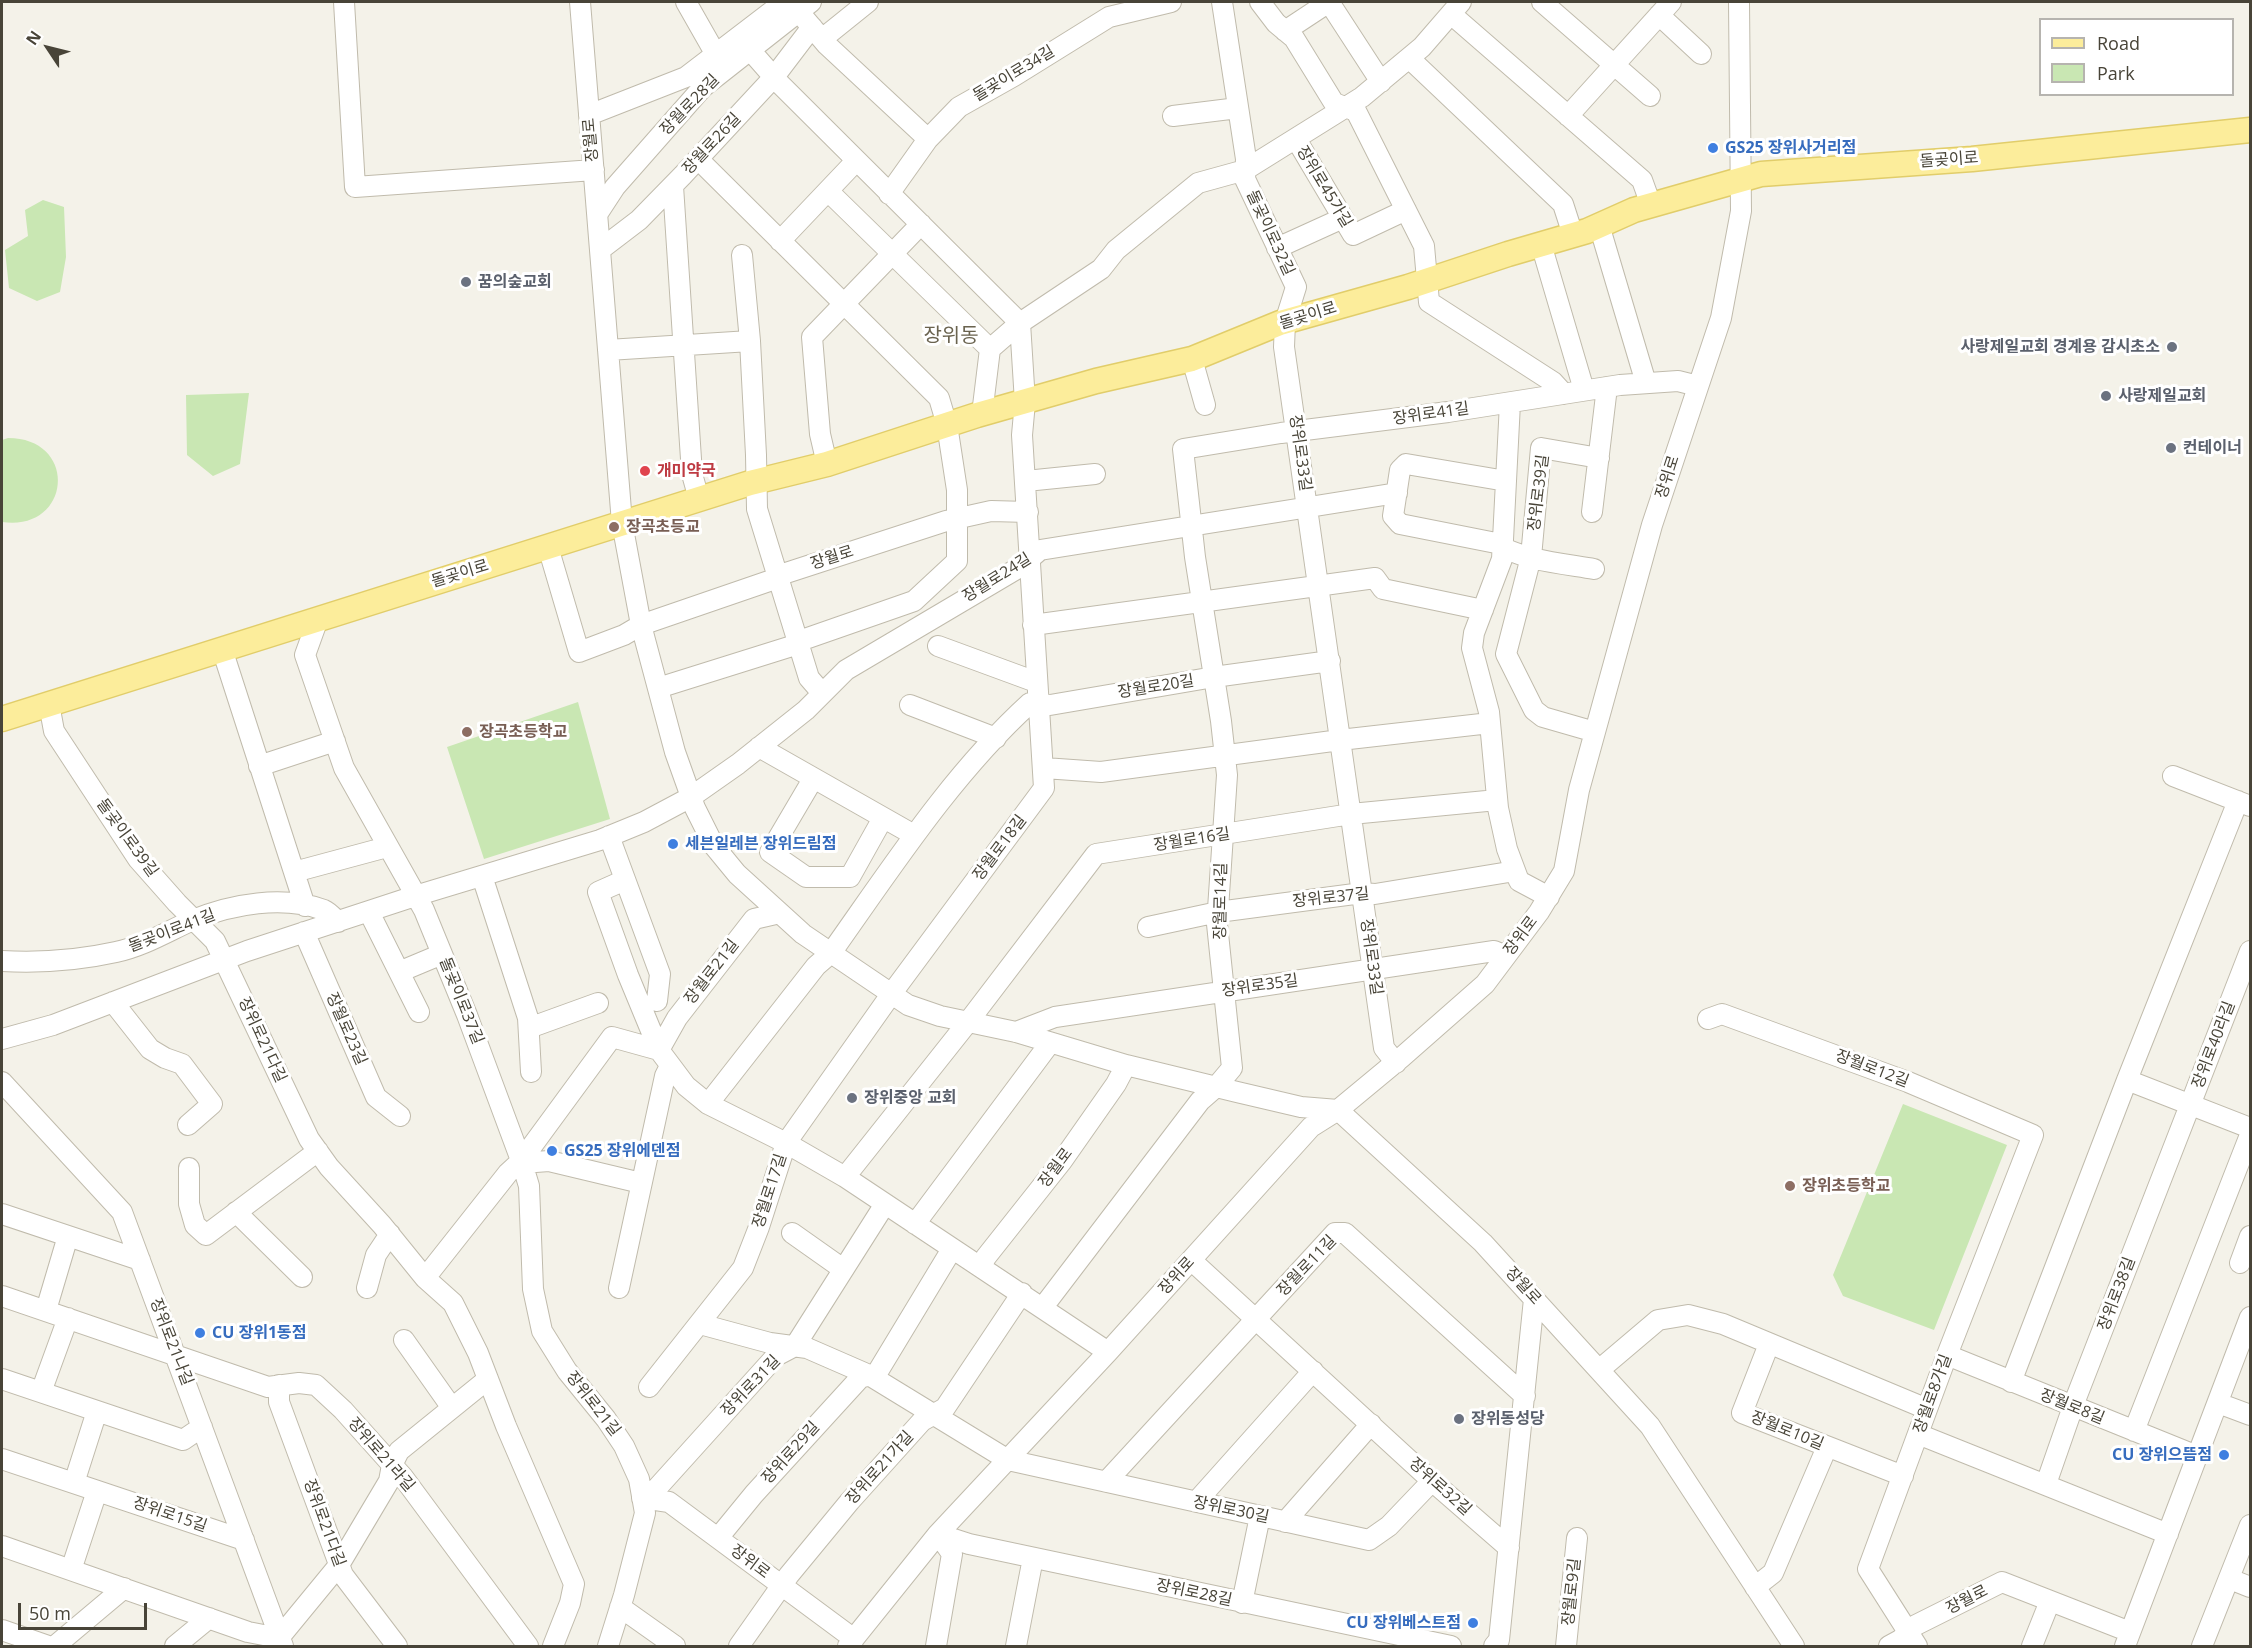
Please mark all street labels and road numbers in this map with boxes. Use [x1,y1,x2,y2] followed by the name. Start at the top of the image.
[970,42,1058,106] street label: 돌곶이로34길
[656,71,724,139] street label: 장월로28길
[679,109,745,179] street label: 장월로26길
[580,117,602,163] street label: 장월로
[1292,143,1356,231] street label: 장위로45가길
[1919,148,1979,172] street label: 돌곶이로
[1242,187,1298,279] street label: 돌곶이로32길
[1277,298,1339,334] street label: 돌곶이로
[1391,399,1471,429] street label: 장위로41길
[1285,413,1315,493] street label: 장위로33길
[1652,453,1684,501] street label: 장위로
[1525,454,1553,532] street label: 장위로39길
[808,542,856,574] street label: 장월로
[959,549,1035,607] street label: 장월로24길
[429,556,491,592] street label: 돌곶이로
[1116,671,1196,703] street label: 장월로20길
[92,795,162,881] street label: 돌곶이로39길
[969,811,1031,885] street label: 장월로18길
[1152,824,1232,856] street label: 장월로16길
[1211,862,1231,940] street label: 장월로14길
[1292,884,1370,912] street label: 장위로37길
[126,906,218,956] street label: 돌곶이로41길
[1500,913,1542,959] street label: 장위로
[1356,917,1386,997] street label: 장위로33길
[681,936,743,1008] street label: 장월로21길
[435,955,487,1047] street label: 돌곶이로37길
[1220,971,1300,1001] street label: 장위로35길
[322,990,370,1068] street label: 장월로23길
[234,994,290,1086] street label: 장위로21다길
[2189,999,2239,1091] street label: 장위로40라길
[1833,1046,1911,1092] street label: 장월로12길
[1035,1145,1077,1191] street label: 장월로
[749,1151,791,1231] street label: 장월로17길
[1273,1232,1341,1300] street label: 장월로11길
[1155,1253,1199,1299] street label: 장위로
[2094,1255,2140,1333] street label: 장위로38길
[1501,1263,1545,1309] street label: 장월로
[146,1296,196,1388] street label: 장위로21나길
[717,1352,785,1420] street label: 장위로31길
[1910,1352,1956,1436] street label: 장월로8가길
[562,1368,624,1440] street label: 장위로21길
[2037,1385,2107,1429] street label: 장월로8길
[1748,1408,1826,1454] street label: 장월로10길
[344,1414,418,1496] street label: 장위로21라길
[758,1418,824,1488] street label: 장위로29길
[842,1427,918,1509] street label: 장위로21가길
[1405,1454,1475,1520] street label: 장위로32길
[299,1477,349,1569] street label: 장위로21다길
[130,1493,210,1537] street label: 장위로15길
[1191,1493,1271,1527] street label: 장위로30길
[727,1541,773,1583] street label: 장위로
[1559,1557,1585,1627] street label: 장월로9길
[1154,1576,1234,1610] street label: 장위로28길
[1943,1581,1991,1619] street label: 장월로

